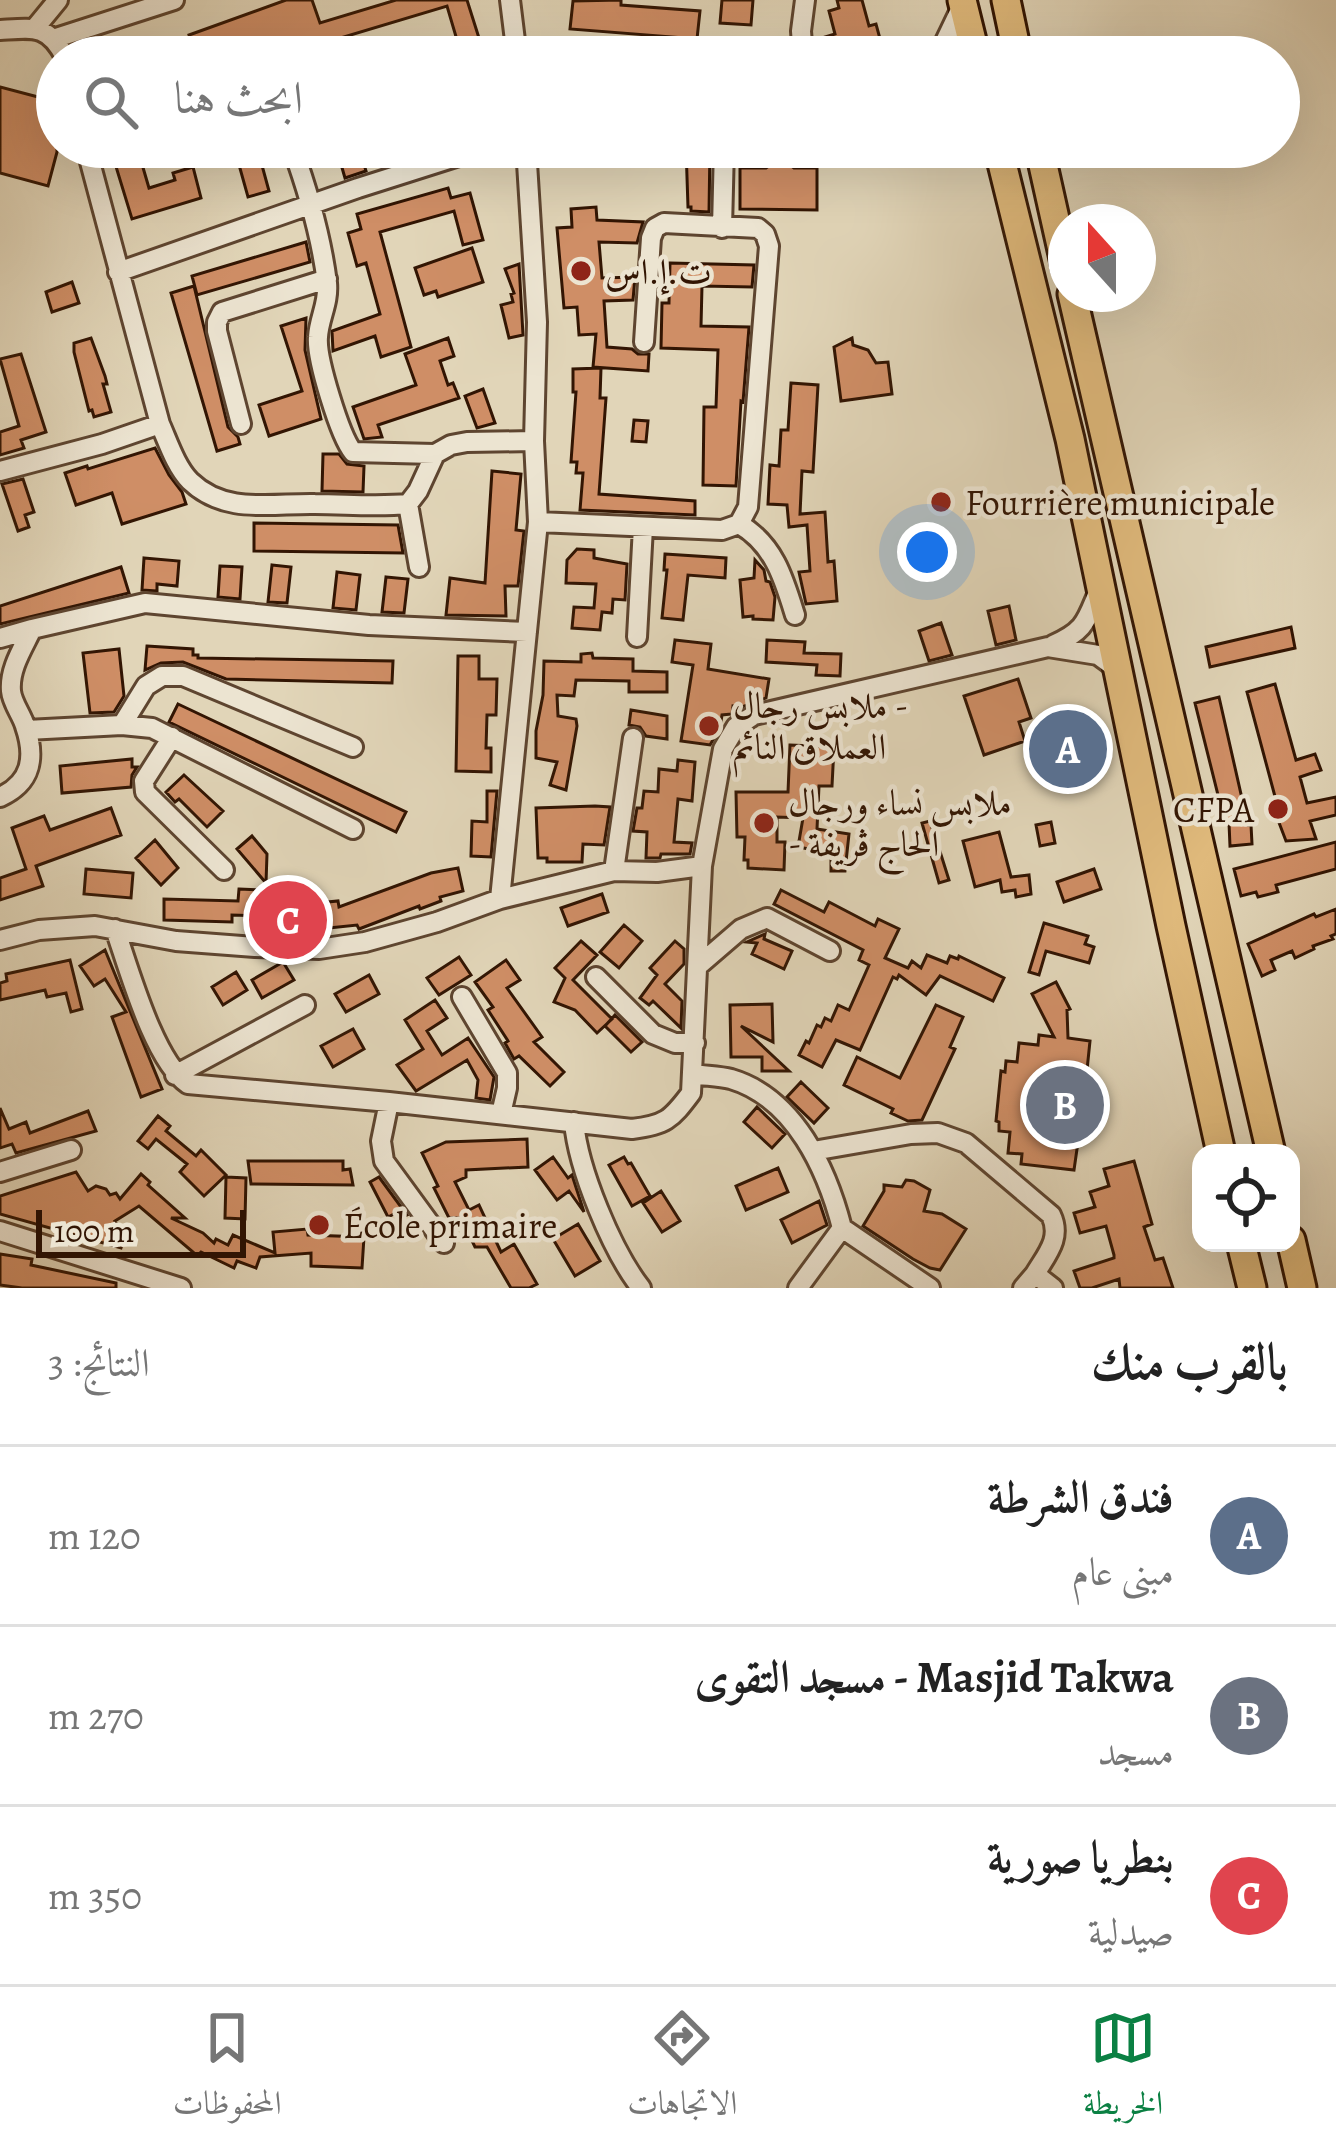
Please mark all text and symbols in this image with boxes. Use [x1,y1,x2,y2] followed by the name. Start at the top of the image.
[36,36,1300,168] search box
[174,67,303,129] text: ابحث هنا
[78,69,144,135] icon: search
[1048,204,1156,312] north arrow
[605,247,712,296] place label: ت.إ.اس
[568,258,594,284] marker: ت.إ.اس
[965,478,1275,527] place label: Fourrière municipale
[928,489,954,515] marker: Fourrière municipale
[897,522,957,582] your location
[733,681,908,778] place label: ملابس رجال - العملاق النائم
[1029,704,1107,794] pin: A
[696,713,722,739] marker: ملابس رجال - العملاق النائم
[788,778,1012,876] place label: ملابس نساء ورجال - الحاج ڨريفة
[1173,785,1255,834] place label: CFPA
[1265,796,1291,822] marker: CFPA
[751,810,777,836] marker: ملابس نساء ورجال - الحاج ڨريفة
[249,875,327,965] pin: C
[1026,1060,1104,1150] pin: B
[1192,1144,1300,1252] map controls
[1192,1144,1300,1252] button: locate
[343,1201,557,1250] place label: École primaire
[36,1204,246,1257] scale bar
[54,1208,134,1253] text: 100 m
[306,1212,332,1238] marker: École primaire
[1091,1327,1288,1397] text: بالقرب منك
[48,1336,150,1389] text: النتائج: 3
[988,1466,1174,1528] text: فندق الشرطة
[48,1509,141,1562] text: 120 m
[1237,1509,1261,1562] text: A
[1071,1545,1174,1598] text: مبنى عام
[694,1646,1174,1708] text: Masjid Takwa - مسجد التقوى
[48,1689,144,1742] text: 270 m
[1237,1689,1261,1742] text: B
[1097,1725,1174,1778] text: مسجد
[987,1826,1174,1888] text: بنطريا صورية
[48,1869,142,1922] text: 350 m
[1237,1869,1261,1922] text: C
[1088,1905,1174,1958] text: صيدلية
[173,2005,282,2135] tab: المحفوظات
[627,2005,737,2135] tab: الاتجاهات
[1083,2005,1163,2135] tab: الخريطة

